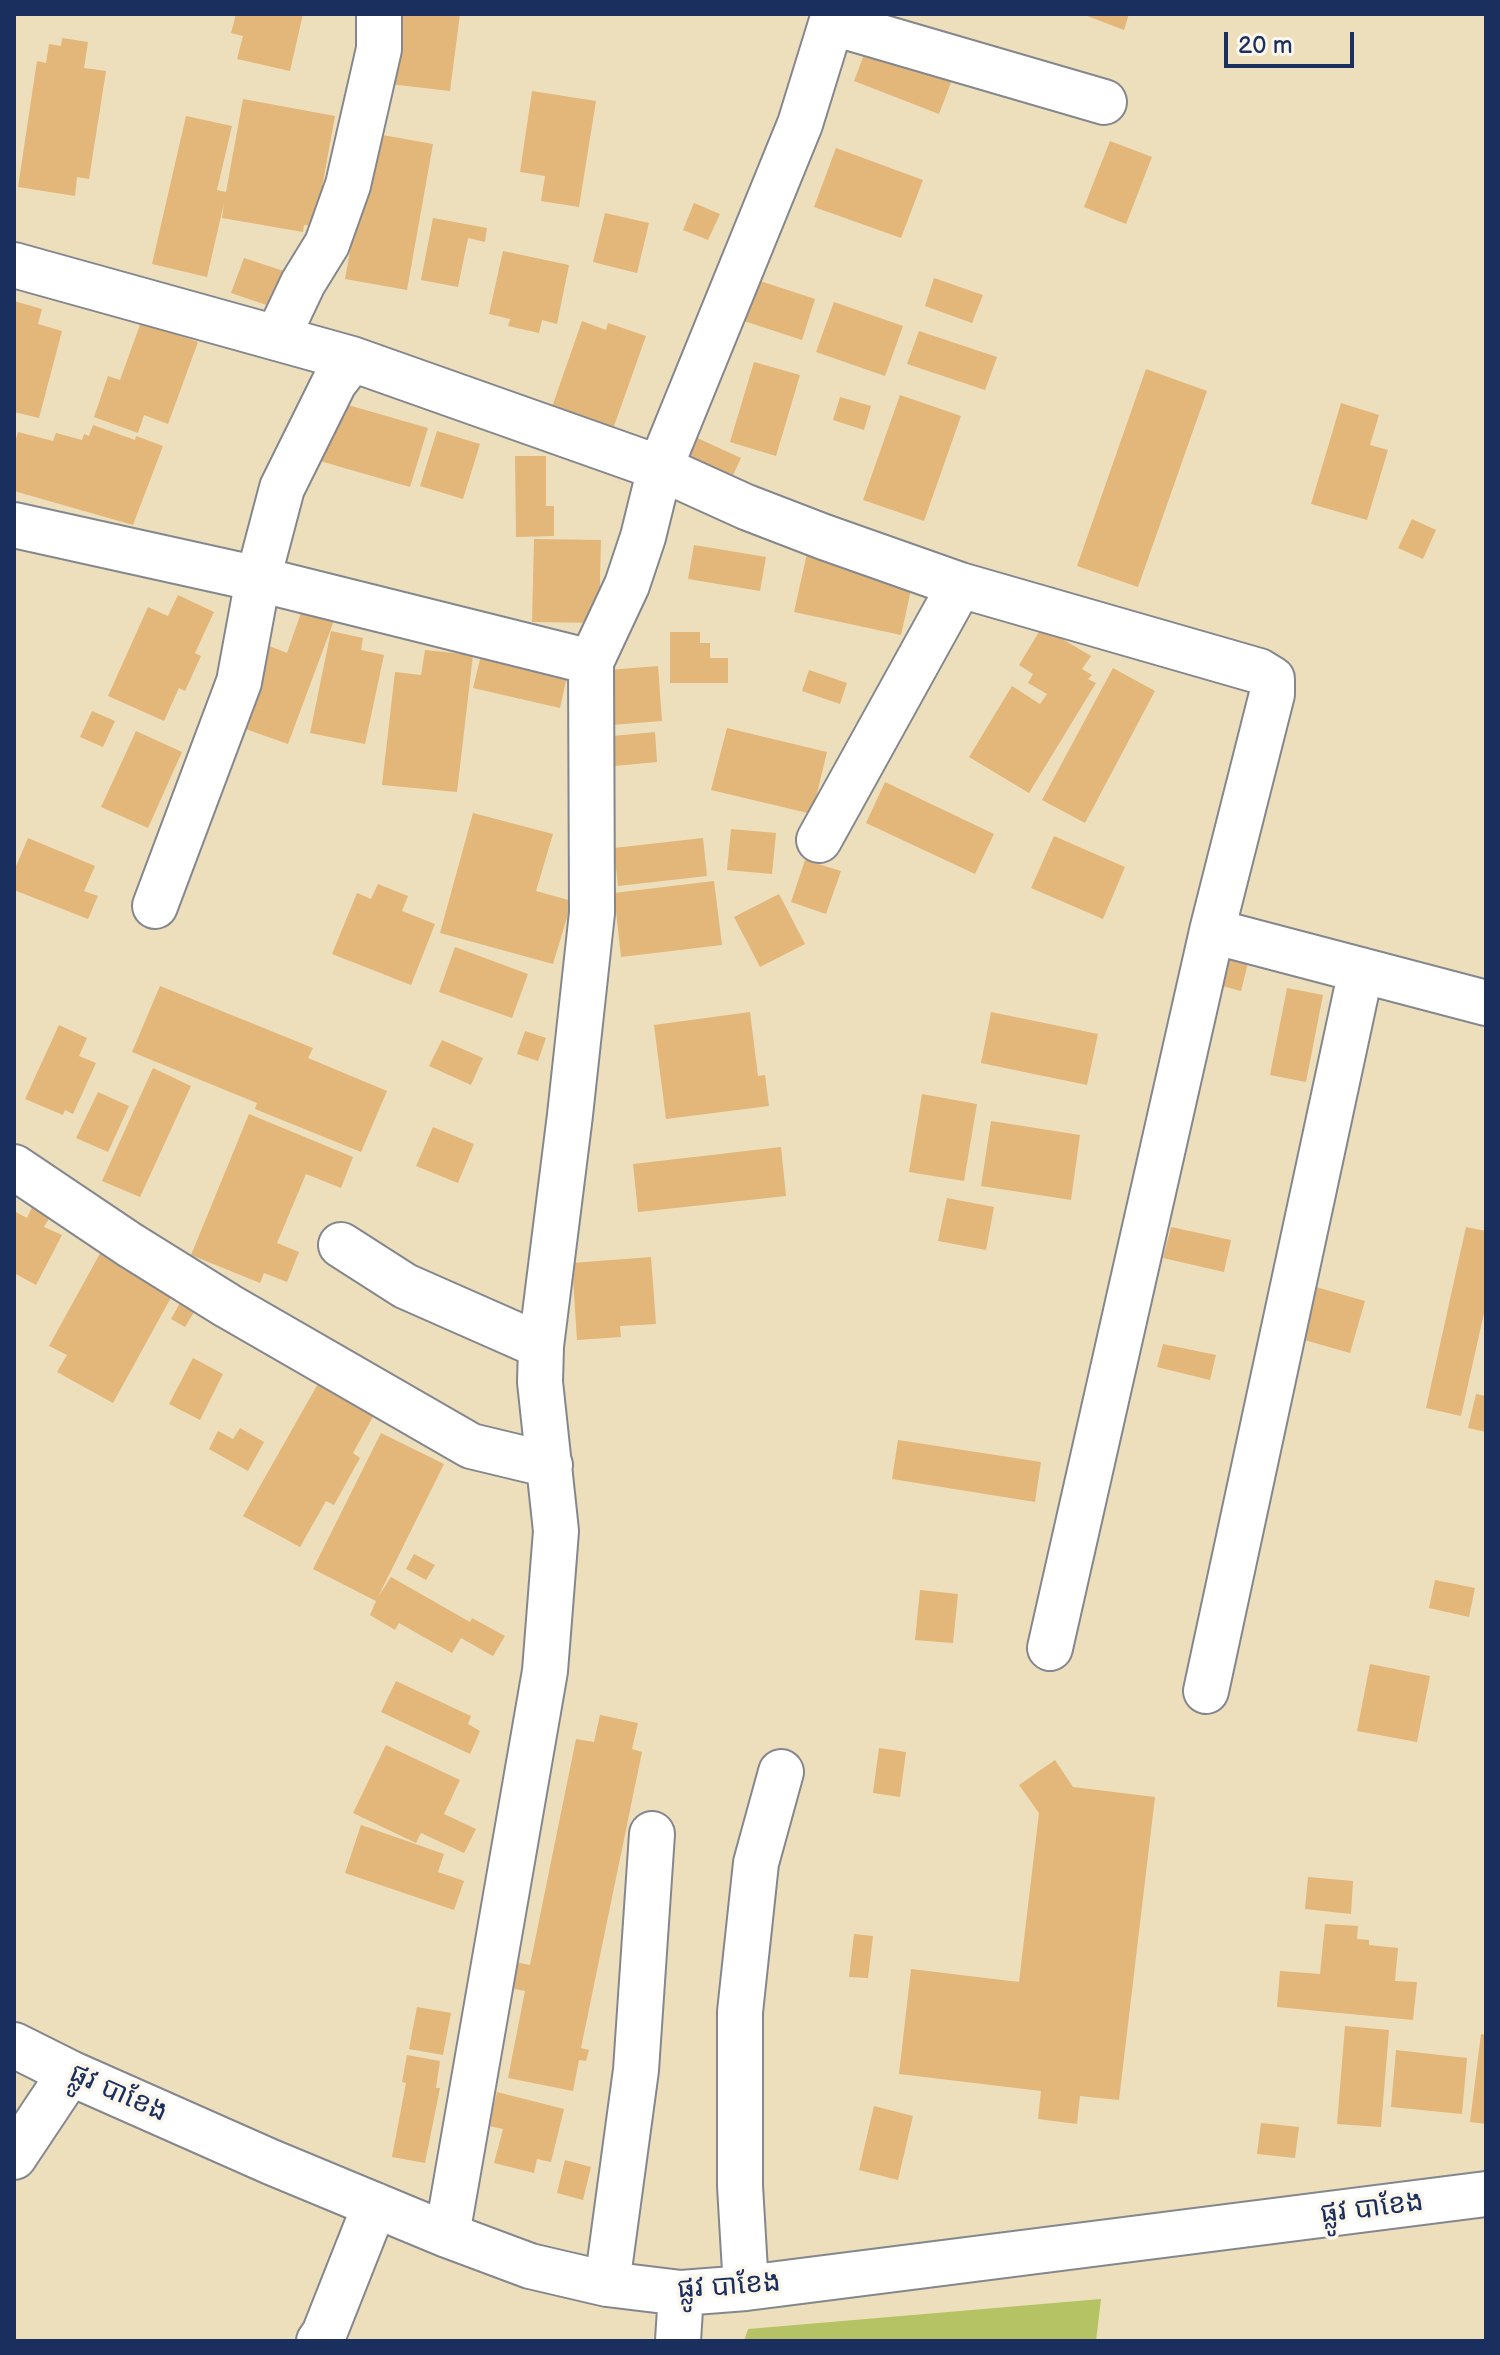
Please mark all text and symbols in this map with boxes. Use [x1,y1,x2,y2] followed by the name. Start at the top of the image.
[1228,16,1358,66] scale bar
[1238,31,1293,60] text: 20 m
[64,2058,172,2130] street label: ផ្លូវ បាខែង
[1318,2186,1426,2232] street label: ផ្លូវ បាខែង
[676,2267,782,2307] street label: ផ្លូវ បាខែង

